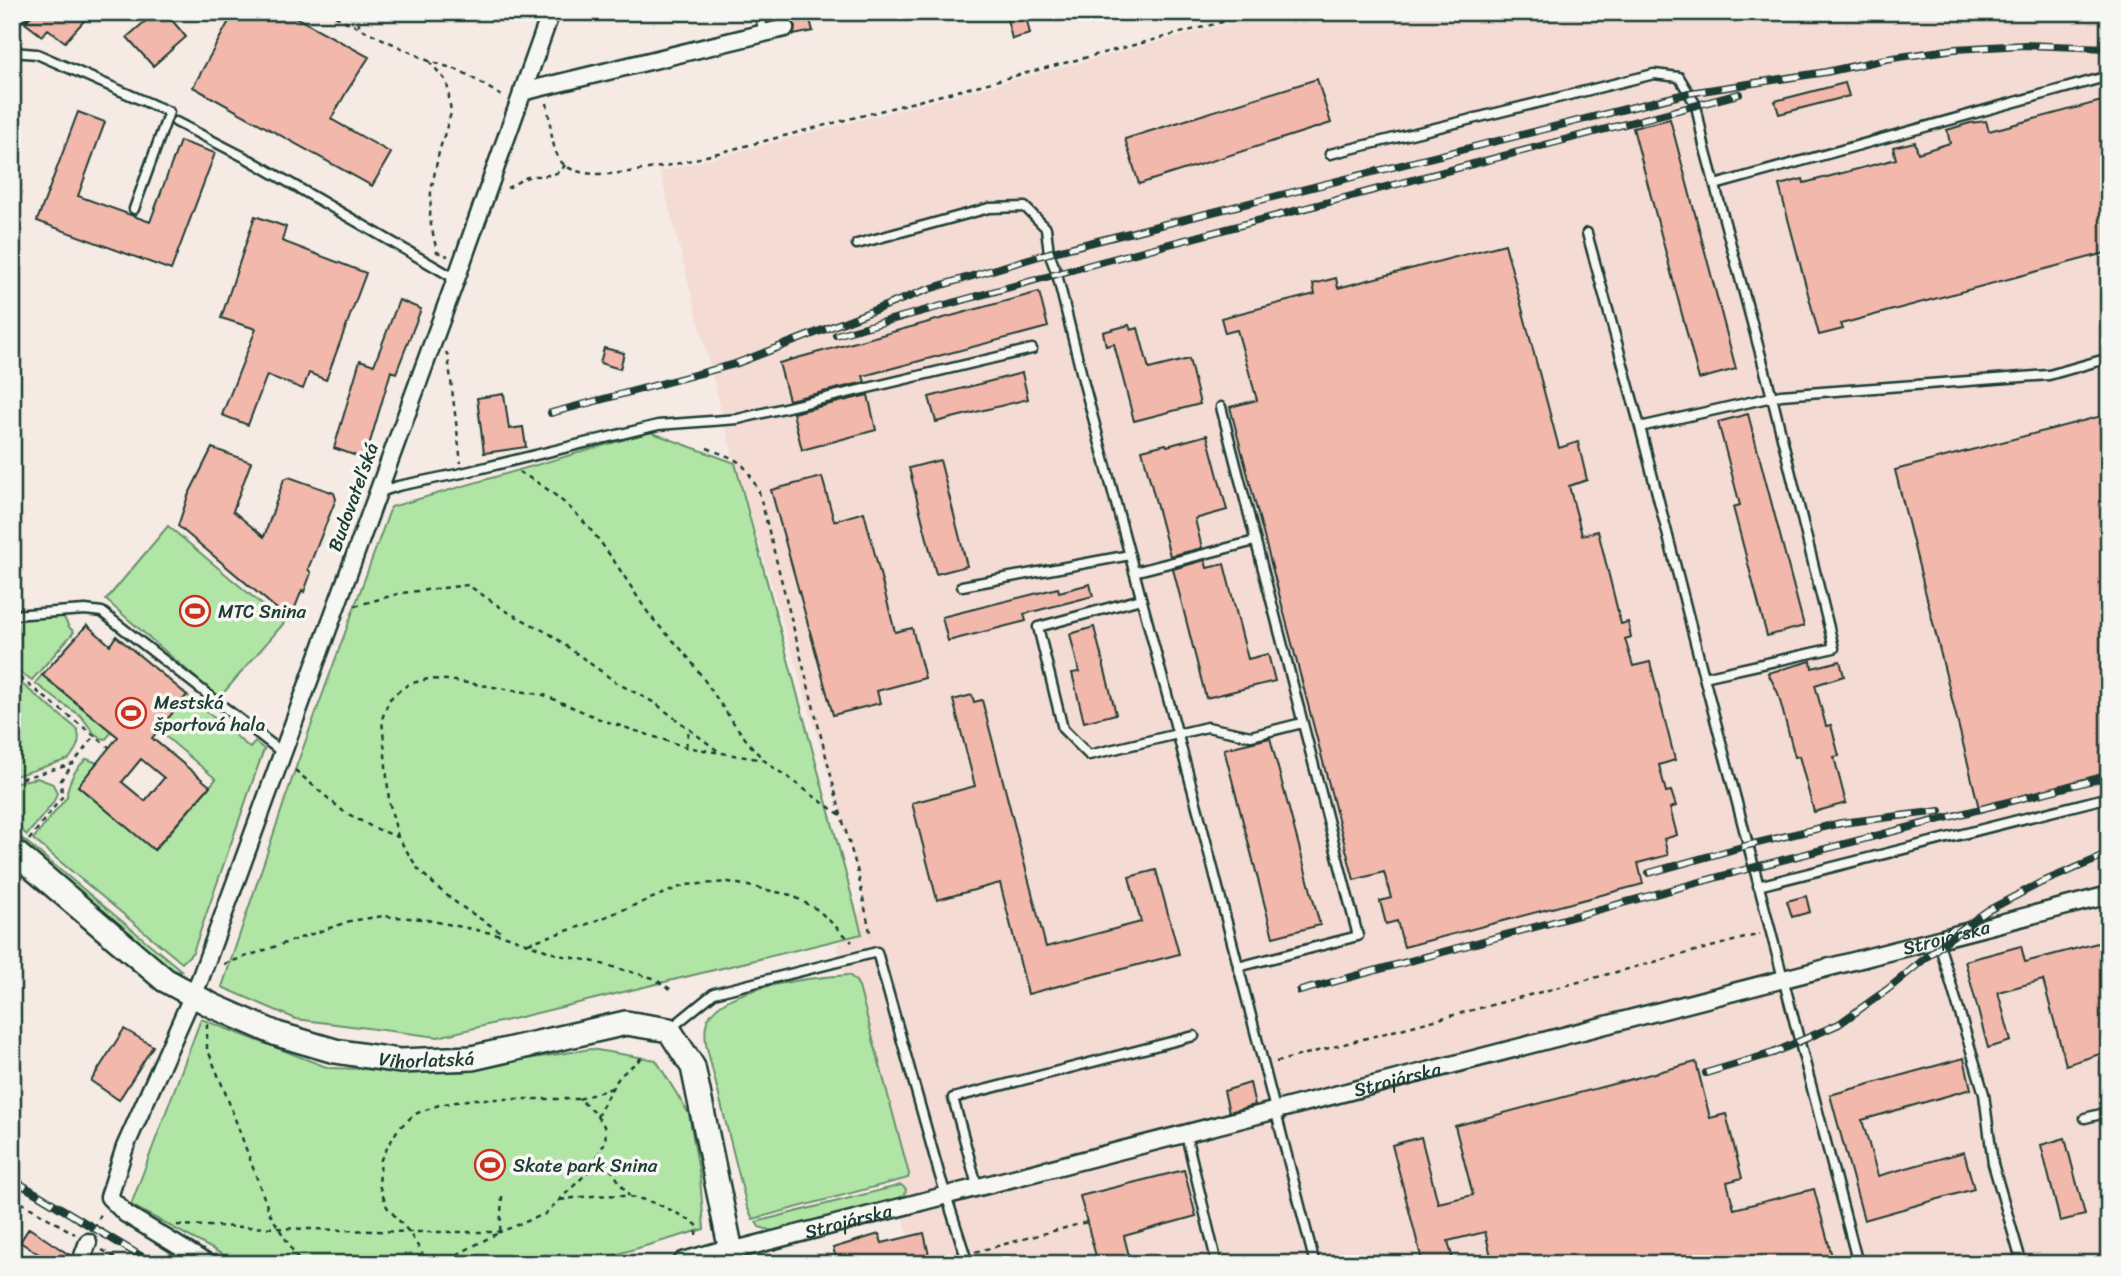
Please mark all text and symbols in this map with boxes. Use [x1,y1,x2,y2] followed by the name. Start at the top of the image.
[318,437,388,556] street label: Budovateľská
[178,594,212,628] sports icon: MTC Snina
[218,595,307,628] place label: MTC Snina
[153,686,266,741] place label: Mestská športová hala
[114,696,148,730] sports icon: Mestská športová hala
[1899,910,1994,964] street label: Strojárska
[376,1041,475,1078] street label: Vihorlatská
[1350,1052,1445,1106] street label: Strojárska
[473,1148,507,1182] sports icon: Skate park Snina
[513,1149,658,1182] place label: Skate park Snina
[801,1194,896,1248] street label: Strojárska

